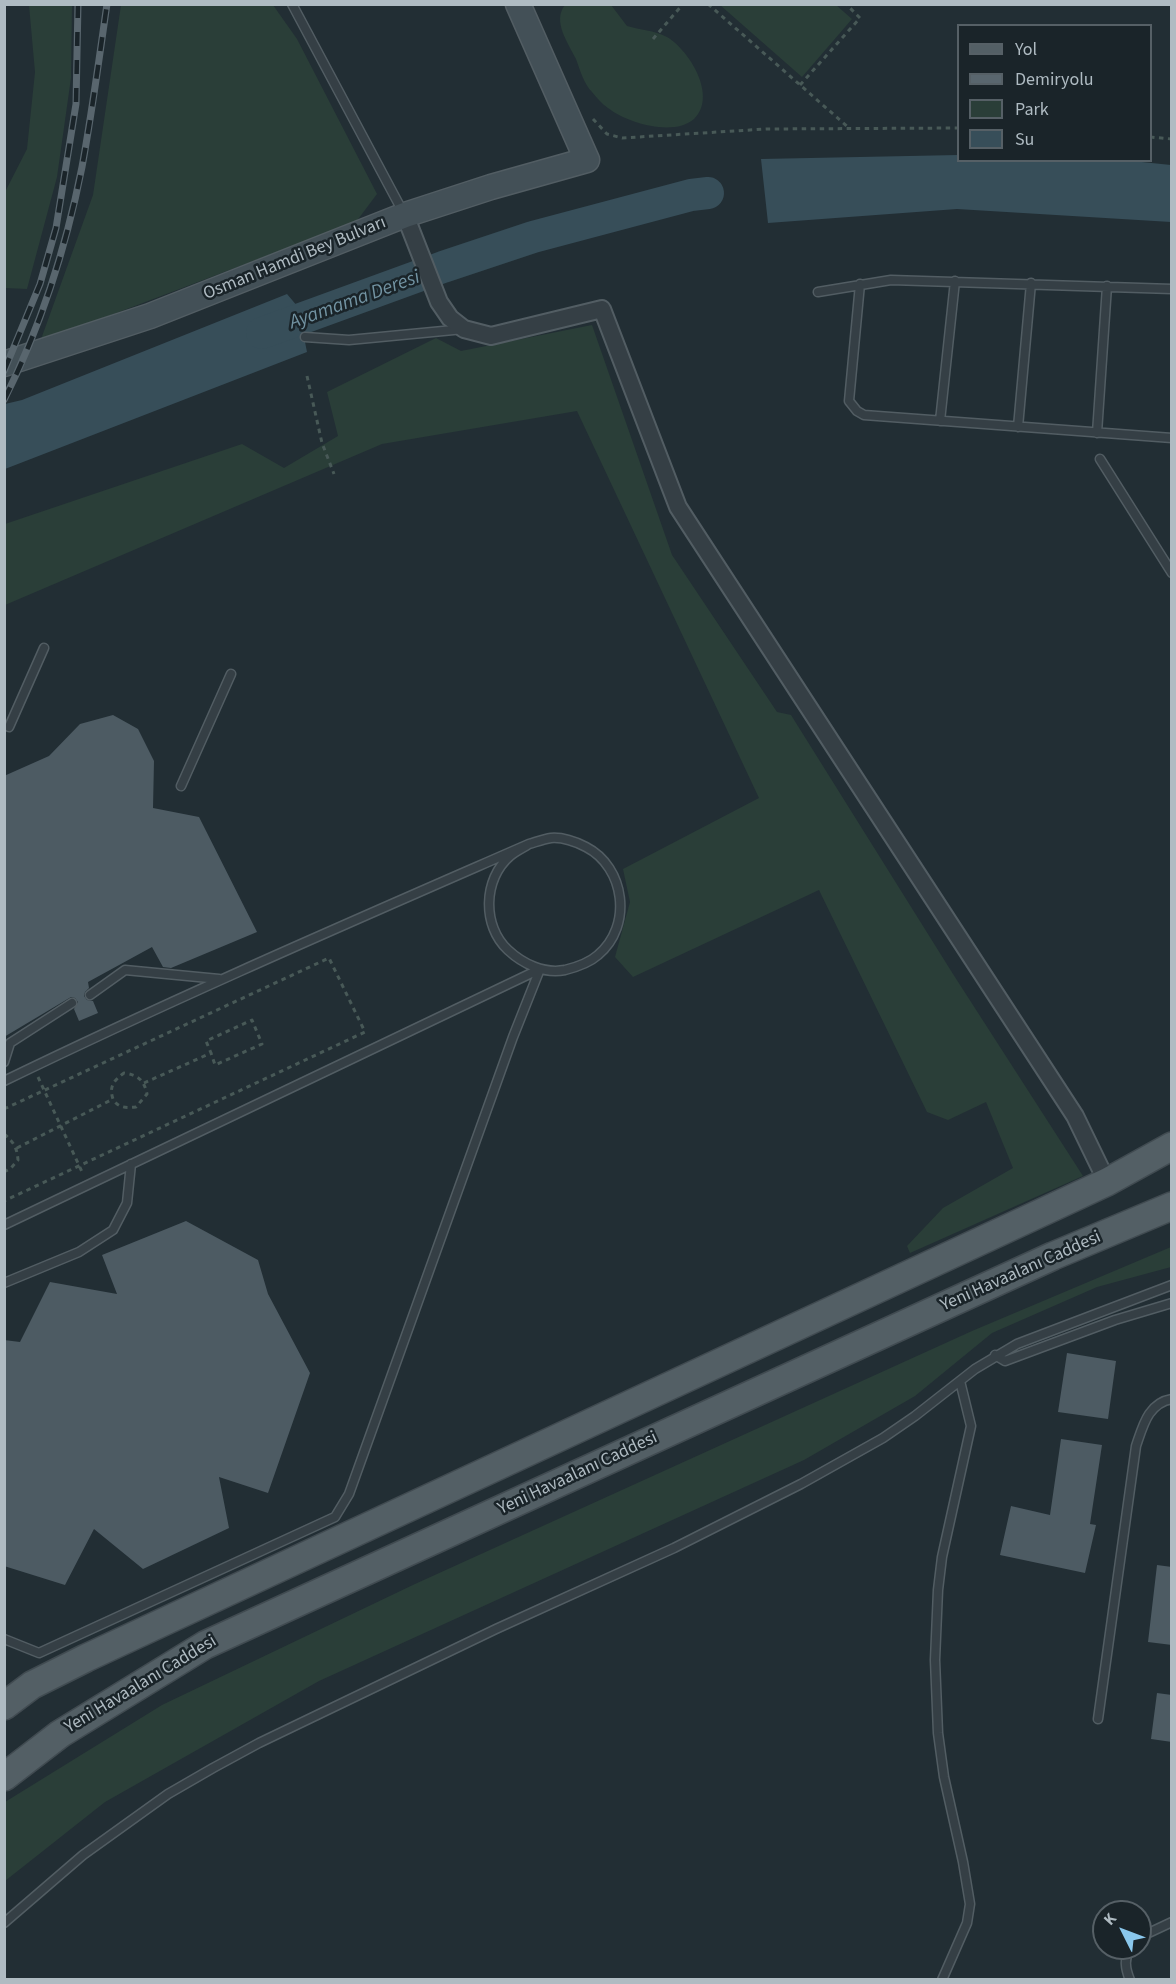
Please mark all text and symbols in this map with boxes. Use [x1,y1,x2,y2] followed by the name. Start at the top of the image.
[957,24,1152,162] legend
[1015,37,1037,62] text: Yol
[1015,67,1094,92] text: Demiryolu
[1015,97,1049,122] text: Park
[1015,127,1034,152] text: Su
[201,212,389,306] street label: Osman Hamdi Bey Bulvarı
[286,266,424,336] water label: Ayamama Deresi
[937,1227,1105,1317] street label: Yeni Havaalanı Caddesi
[495,1428,661,1520] street label: Yeni Havaalanı Caddesi
[61,1631,221,1739] street label: Yeni Havaalanı Caddesi
[1092,1900,1152,1960] north arrow
[1099,1908,1122,1930] text: K

